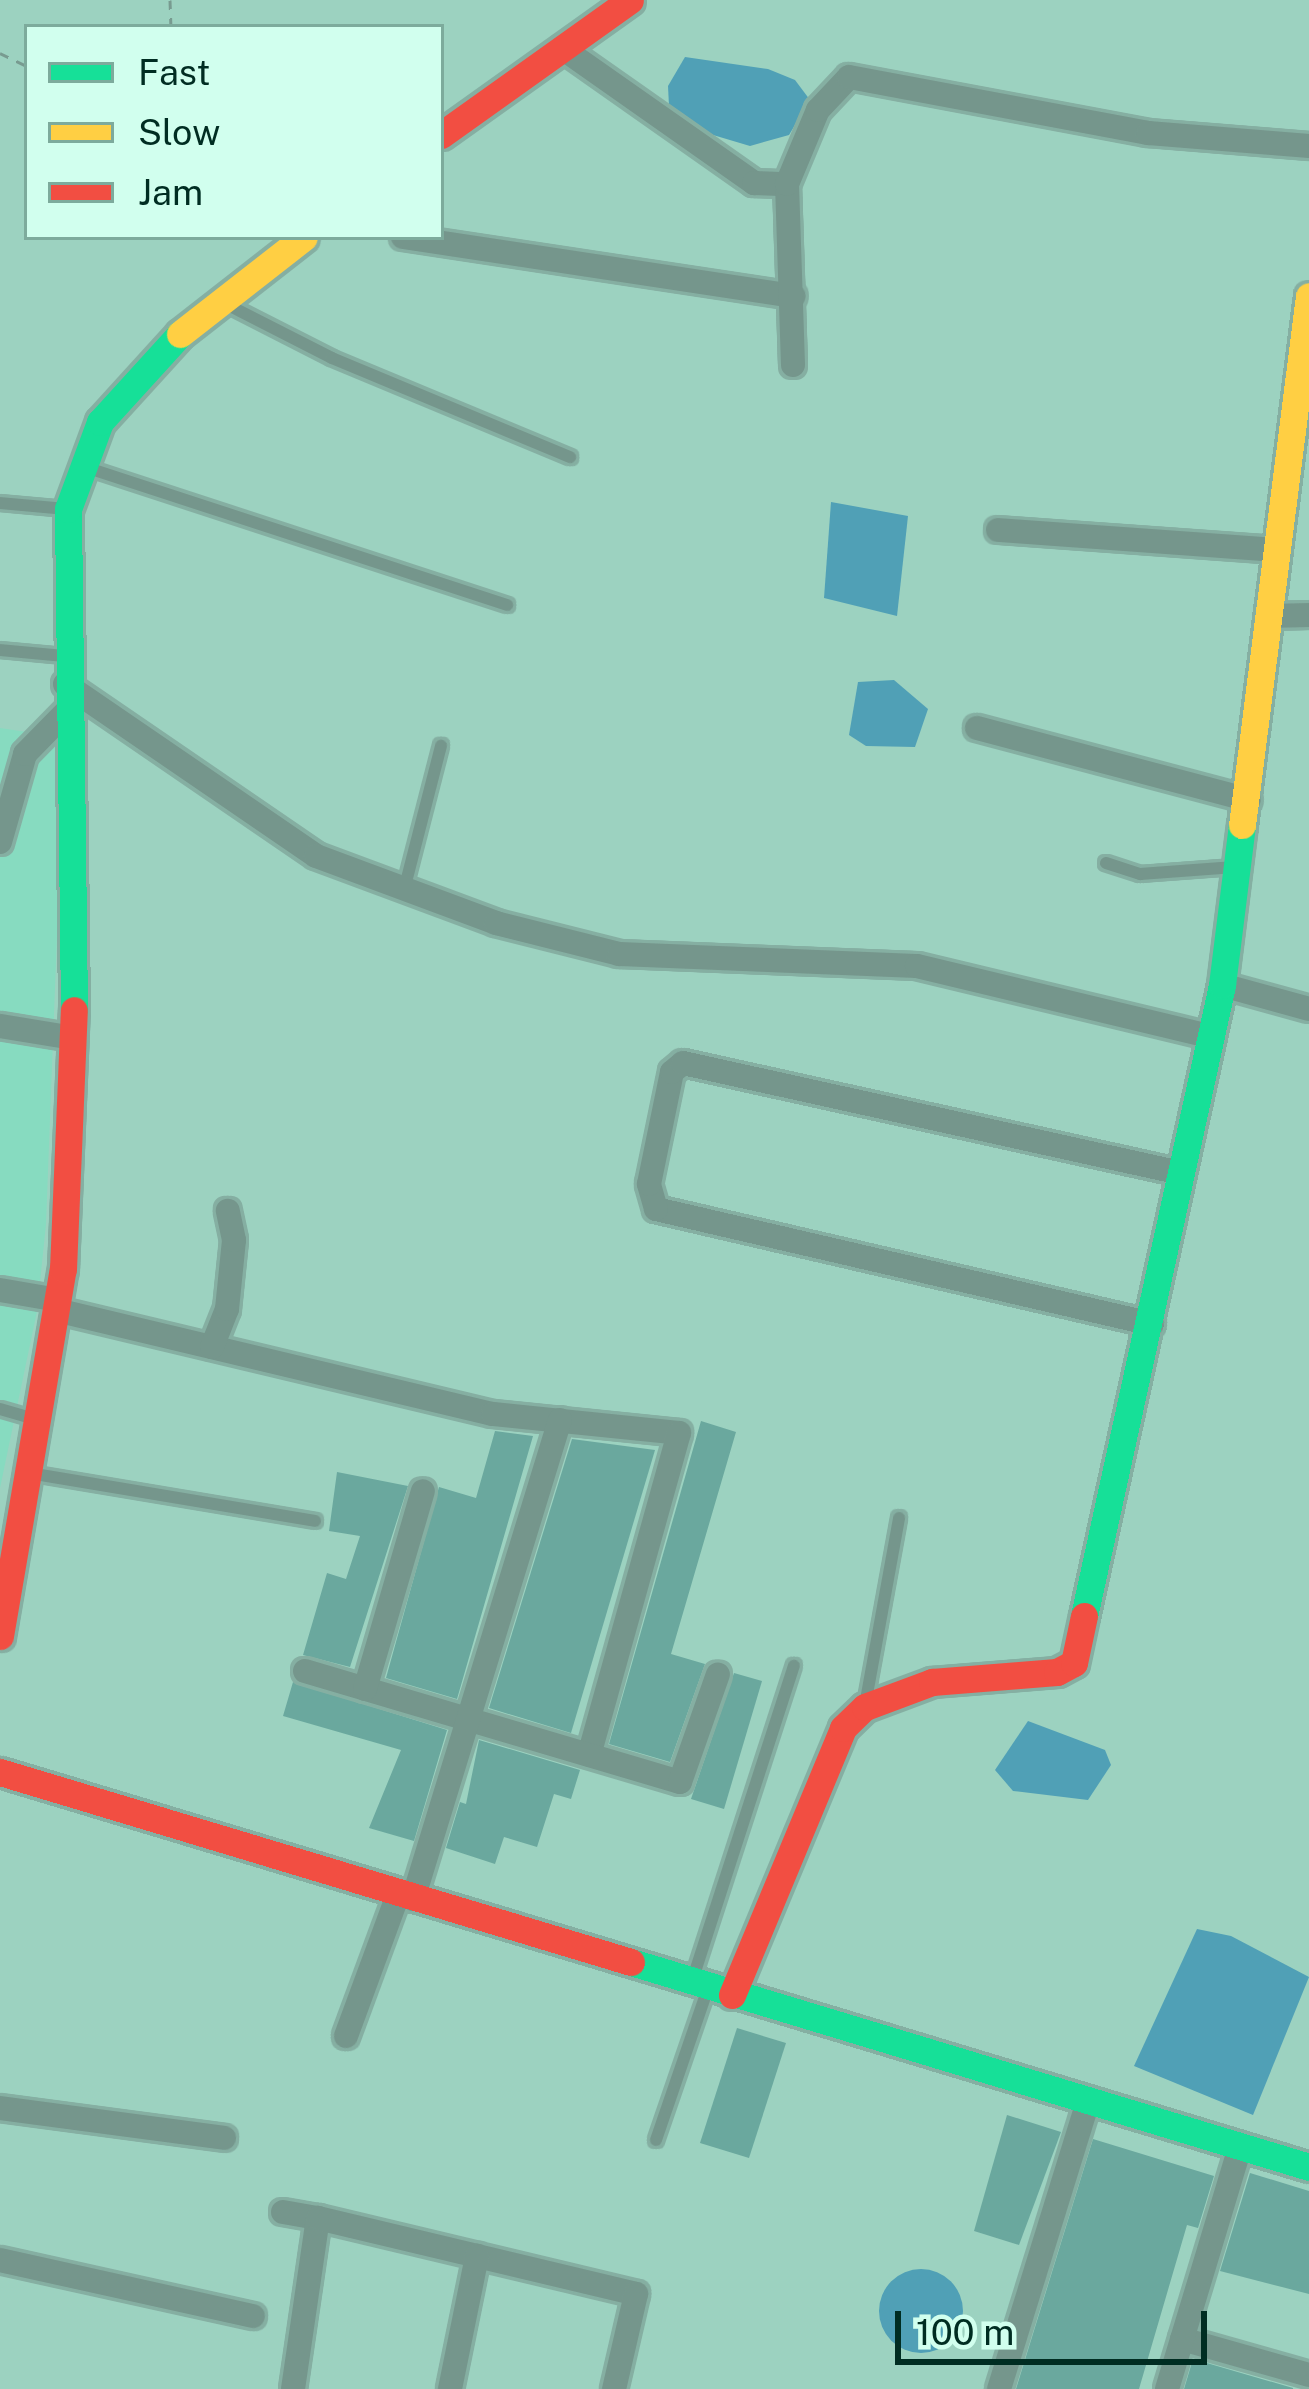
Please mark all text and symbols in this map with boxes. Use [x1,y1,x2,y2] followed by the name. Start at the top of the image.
[24,24,444,240] legend
[138,51,211,93] text: Fast
[138,111,220,153] text: Slow
[138,171,203,213] text: Jam
[901,2287,1213,2361] scale bar
[916,2311,1014,2353] text: 100 m

